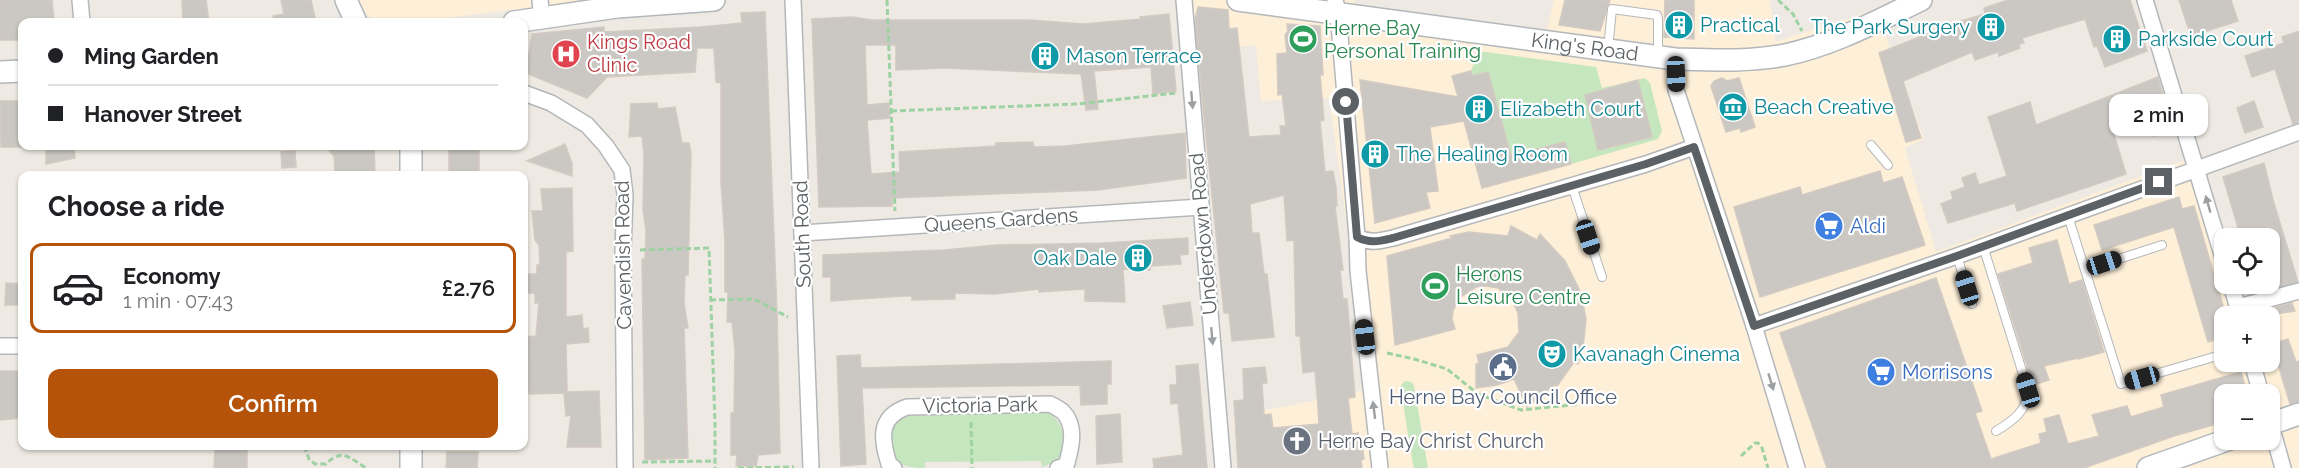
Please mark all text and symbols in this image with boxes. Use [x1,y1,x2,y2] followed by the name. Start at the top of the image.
[1663,9,1695,41] building icon: Practical
[1975,11,2007,43] building icon: The Park Surgery
[1700,13,1780,37] place label: Practical
[1811,15,1970,39] place label: The Park Surgery
[1324,16,1481,63] place label: Herne Bay Personal Training
[1287,23,1319,55] sports icon: Herne Bay Personal Training
[2101,23,2133,55] building icon: Parkside Court
[2138,27,2274,51] place label: Parkside Court
[1530,28,1640,66] street label: King's Road
[587,30,691,77] place label: Kings Road Clinic
[550,38,582,70] hospital icon: Kings Road Clinic
[1029,40,1061,72] building icon: Mason Terrace
[84,43,219,69] text: Ming Garden
[1066,44,1202,68] place label: Mason Terrace
[1666,56,1686,92] car
[1332,88,1359,115] route start
[1187,91,1197,110] one-way arrow
[1717,91,1749,123] museum icon: Beach Creative
[1463,93,1495,125] building icon: Elizabeth Court
[1754,95,1894,119] place label: Beach Creative
[2110,95,2208,137] callout: 2 min
[1500,97,1642,121] place label: Elizabeth Court
[84,101,242,127] text: Hanover Street
[2133,103,2184,127] text: 2 min
[1359,138,1391,170] building icon: The Healing Room
[1396,142,1568,166] place label: The Healing Room
[1184,152,1222,316] street label: Underdown Road
[2145,168,2172,195] route end
[610,180,636,330] street label: Cavendish Road
[788,180,816,288] street label: South Road
[48,191,224,222] text: Choose a ride
[2203,195,2212,213] one-way arrow
[923,203,1079,237] street label: Queens Gardens
[1813,210,1845,242] supermarket icon: Aldi
[1850,214,1886,238] place label: Aldi
[1574,217,1602,257] car
[2214,228,2280,450] map controls
[2214,228,2280,294] button: locate
[1122,242,1154,274] building icon: Oak Dale
[1033,246,1117,270] place label: Oak Dale
[2084,249,2124,277] car
[51,261,105,315] icon: car
[1456,262,1591,309] place label: Herons Leisure Centre
[123,263,221,289] text: Economy
[1953,268,1981,308] car
[1419,270,1451,302] sports icon: Herons Leisure Centre
[442,275,495,301] text: £2.76
[123,289,233,313] text: 1 min · 07:43
[2214,306,2280,372] button: +
[1354,318,1376,356] car
[1207,327,1216,346] one-way arrow
[1536,338,1568,370] theatre icon: Kavanagh Cinema
[1573,342,1740,366] place label: Kavanagh Cinema
[1487,351,1519,383] public building icon: Herne Bay Council Office
[1865,356,1897,388] supermarket icon: Morrisons
[1902,360,1993,384] place label: Morrisons
[2122,364,2162,392] car
[48,369,498,438] button: Confirm
[2014,370,2042,410] car
[1767,373,1776,391] one-way arrow
[2214,384,2280,450] button: −
[1389,385,1617,409] place label: Herne Bay Council Office
[922,392,1038,418] street label: Victoria Park
[1369,400,1378,419] one-way arrow
[1281,425,1313,457] church icon: Herne Bay Christ Church
[1318,429,1544,453] place label: Herne Bay Christ Church

